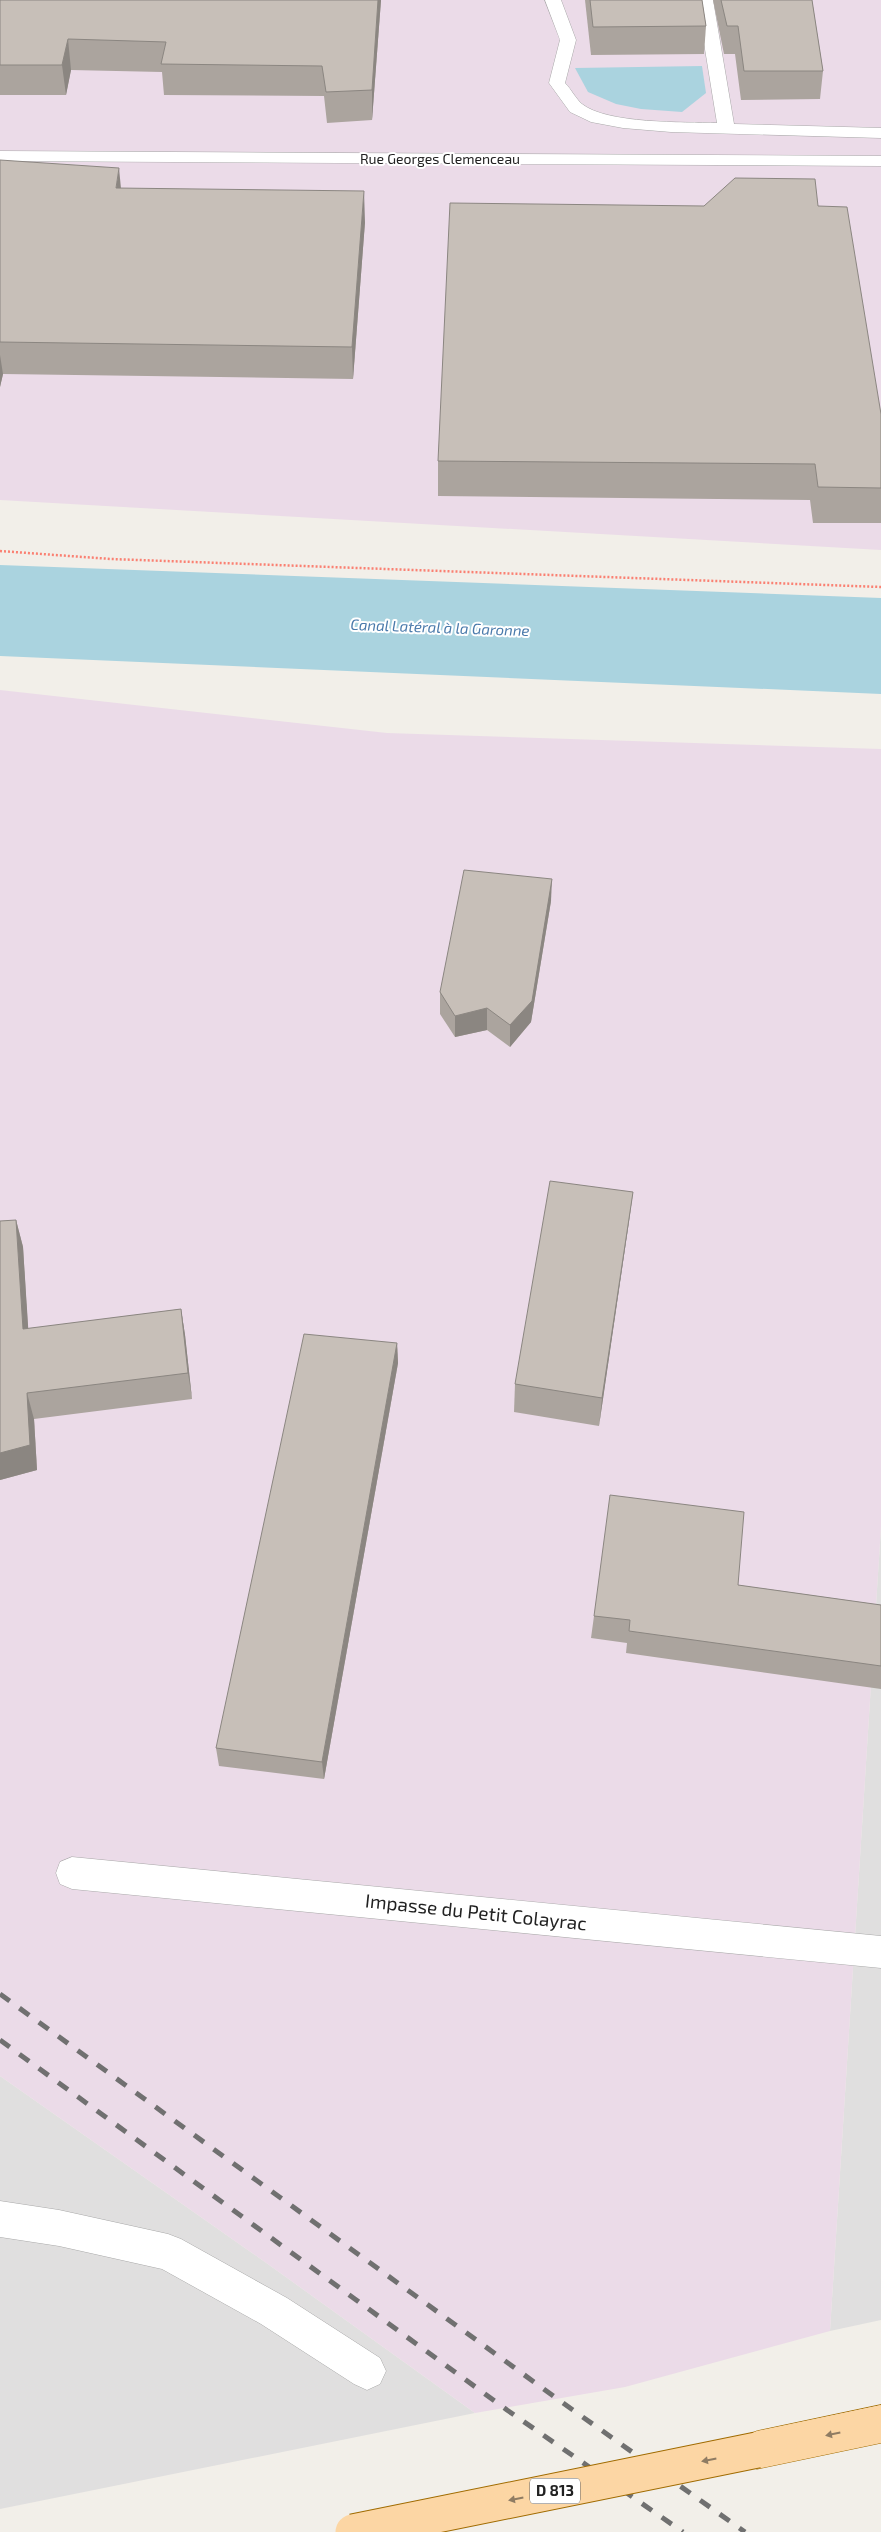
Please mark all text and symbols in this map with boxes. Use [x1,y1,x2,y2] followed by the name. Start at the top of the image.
[360,150,520,167] street label: Rue Georges Clemenceau
[350,615,530,639] water label: Canal Latéral à la Garonne
[364,1888,588,1935] street label: Impasse du Petit Colayrac
[826,2430,841,2438] one-way arrow
[702,2456,717,2464] one-way arrow
[530,2478,580,2504] road number: D 813
[508,2495,523,2503] one-way arrow

